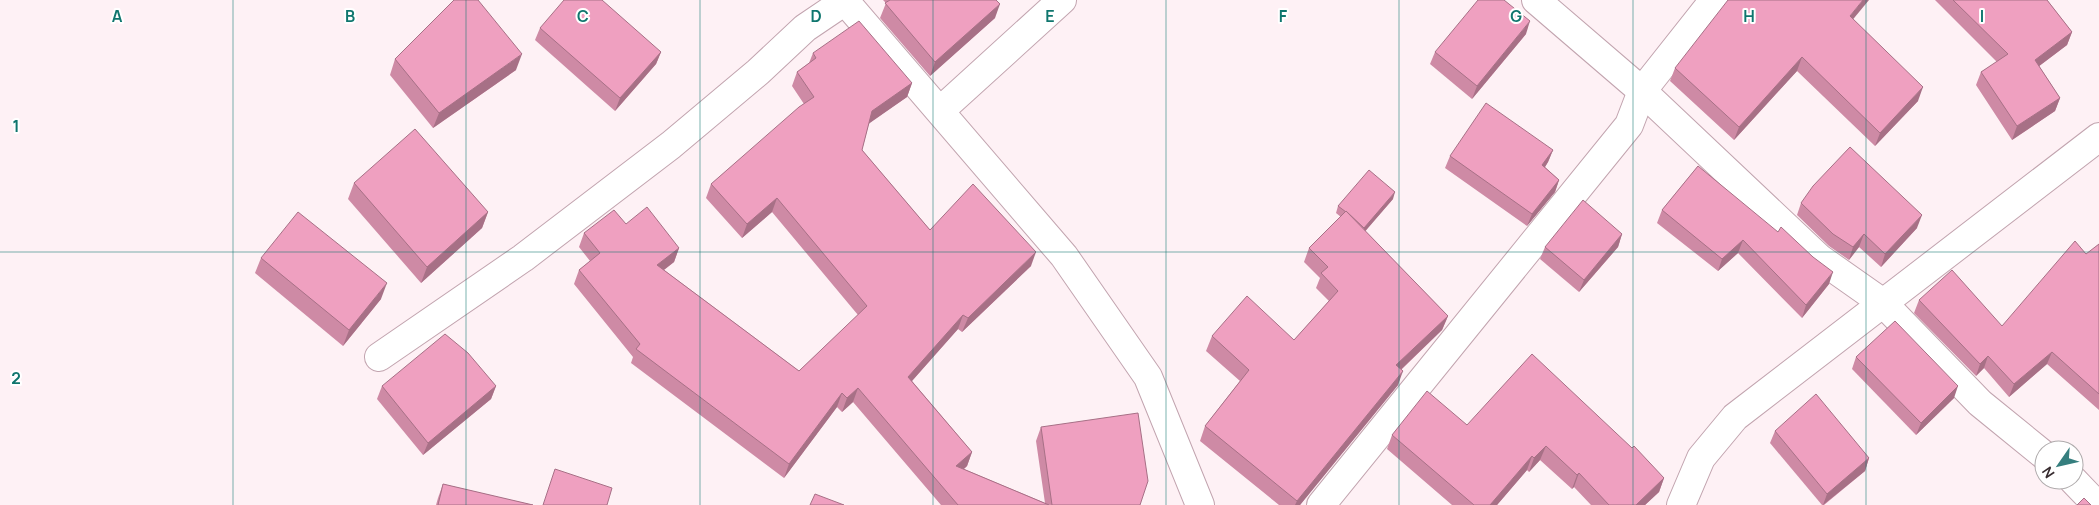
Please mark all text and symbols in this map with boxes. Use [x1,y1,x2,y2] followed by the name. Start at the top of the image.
[112,5,123,27] text: A
[345,5,355,27] text: B
[577,5,589,27] text: C
[810,5,822,27] text: D
[1045,5,1055,27] text: E
[1279,5,1288,27] text: F
[1510,5,1522,27] text: G
[1743,5,1755,27] text: H
[1980,5,1984,27] text: I
[12,115,20,137] text: 1
[11,367,21,389] text: 2
[2034,440,2084,490] north arrow
[2037,463,2058,482] text: N

